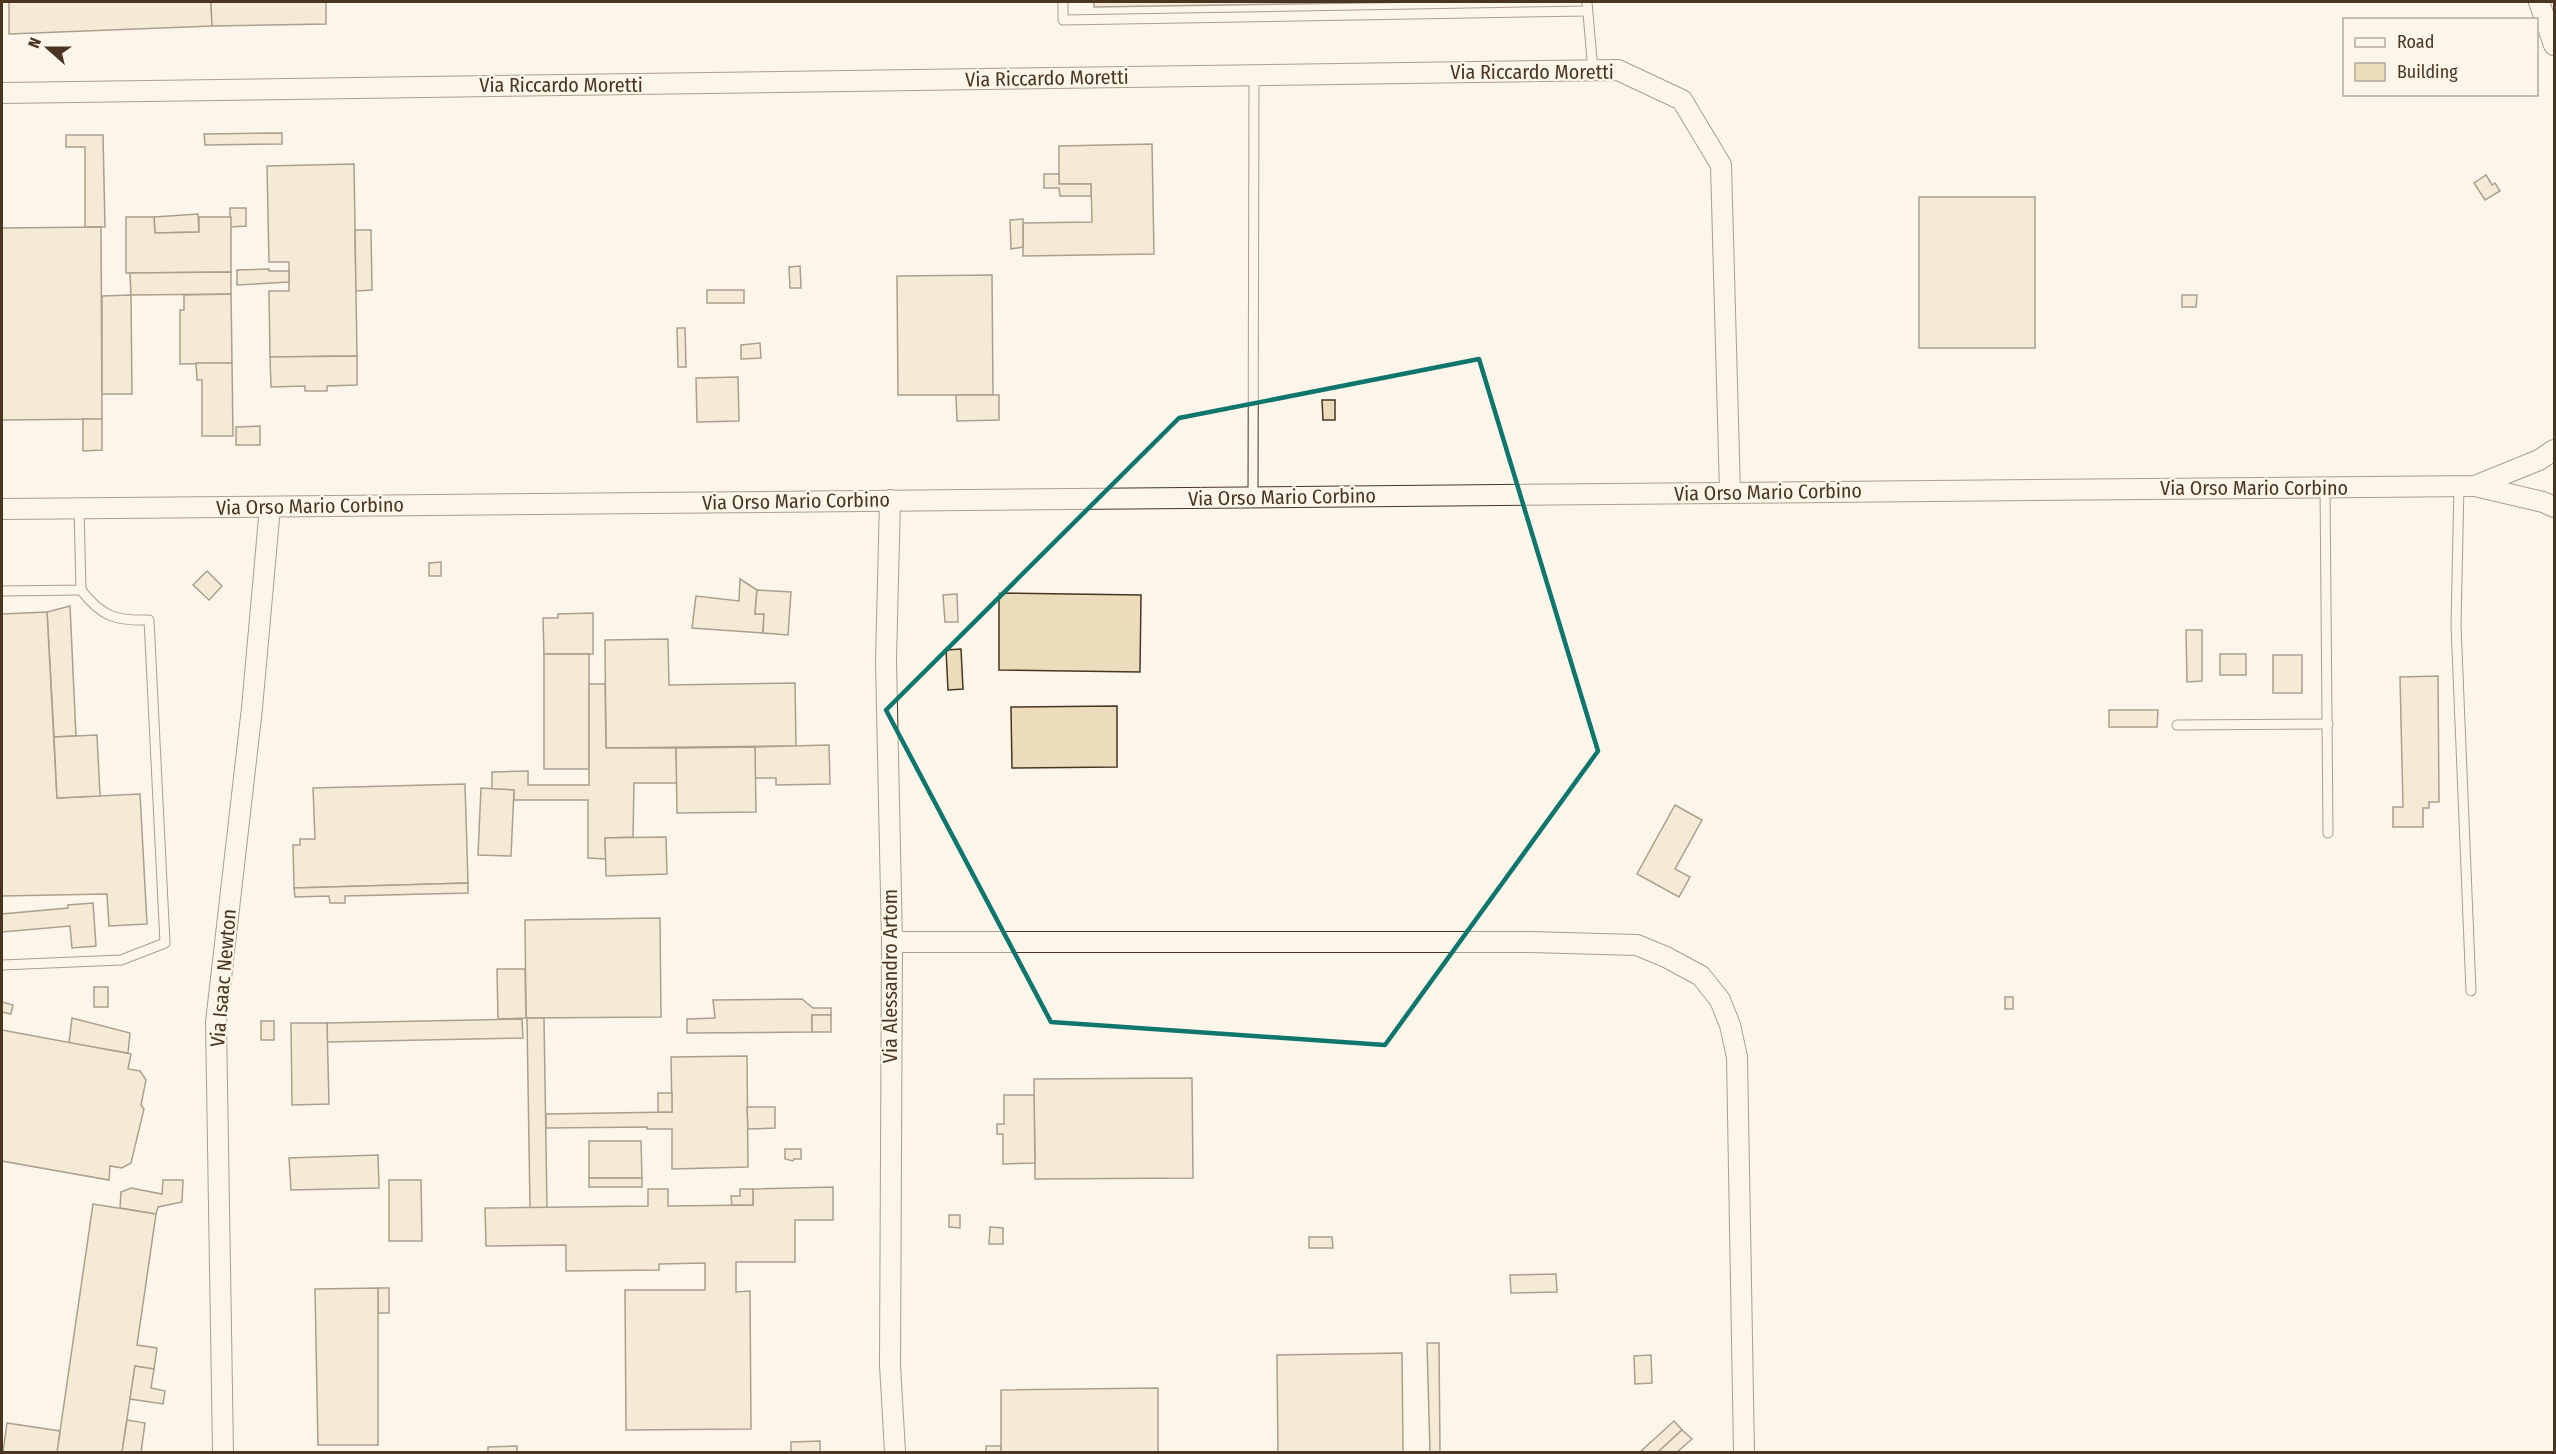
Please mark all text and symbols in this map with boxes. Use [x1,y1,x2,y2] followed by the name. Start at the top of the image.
[18,18,78,78] north arrow
[2343,18,2538,96] legend
[2397,31,2434,53] text: Road
[24,35,45,51] text: N
[1450,60,1614,84] street label: Via Riccardo Moretti
[2397,61,2458,83] text: Building
[965,65,1129,91] street label: Via Riccardo Moretti
[479,73,643,97] street label: Via Riccardo Moretti
[2160,476,2348,500] street label: Via Orso Mario Corbino
[1674,478,1862,506] street label: Via Orso Mario Corbino
[1188,483,1376,511] street label: Via Orso Mario Corbino
[702,487,890,515] street label: Via Orso Mario Corbino
[216,492,404,520] street label: Via Orso Mario Corbino
[878,889,902,1063] street label: Via Alessandro Artom
[205,908,241,1048] street label: Via Isaac Newton

